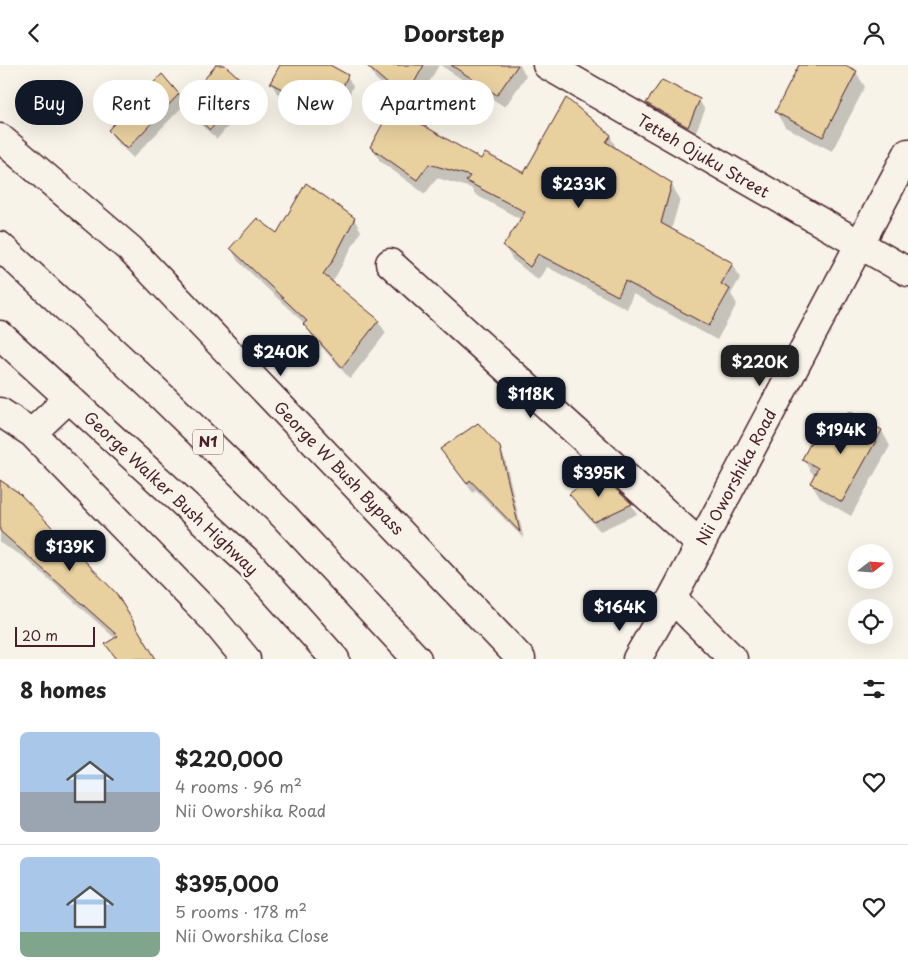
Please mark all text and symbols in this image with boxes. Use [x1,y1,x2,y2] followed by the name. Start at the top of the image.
[403,16,505,49] text: Doorstep
[20,19,48,47] icon: back
[860,19,888,47] icon: person
[15,80,83,125] chip: Buy
[93,80,169,125] chip: Rent
[179,80,268,125] chip: Filters
[278,80,352,125] chip: New
[362,80,494,125] chip: Apartment
[633,107,775,203] street label: Tetteh Ojuku Street
[544,167,614,209] pin: $233K
[552,171,606,195] text: $233K
[246,335,316,377] pin: $240K
[253,339,309,363] text: $240K
[725,345,795,387] pin: $220K
[732,349,788,373] text: $220K
[496,377,566,419] pin: $118K
[508,381,554,405] text: $118K
[269,395,410,540] street label: George W Bush Bypass
[689,404,781,549] street label: Nii Oworshika Road
[79,405,264,580] street label: George Walker Bush Highway
[806,413,876,455] pin: $194K
[816,417,866,441] text: $194K
[193,429,223,455] road number: N1
[564,455,634,498] pin: $395K
[573,460,625,484] text: $395K
[35,529,105,572] pin: $139K
[46,534,94,558] text: $139K
[848,544,892,589] north arrow
[848,544,893,644] map controls
[585,589,655,632] pin: $164K
[594,594,646,618] text: $164K
[848,599,893,644] button: locate
[15,624,95,647] scale bar
[22,625,58,646] text: 20 m
[20,673,106,705] text: 8 homes
[860,675,888,703] icon: filters
[175,742,283,774] text: $220,000
[60,752,120,812] icon: home
[860,768,888,796] icon: heart
[175,774,302,798] text: 4 rooms · 96 m²
[175,798,326,822] text: Nii Oworshika Road
[175,867,279,899] text: $395,000
[60,877,120,937] icon: home
[860,893,888,921] icon: heart
[175,899,307,923] text: 5 rooms · 178 m²
[175,923,329,947] text: Nii Oworshika Close

